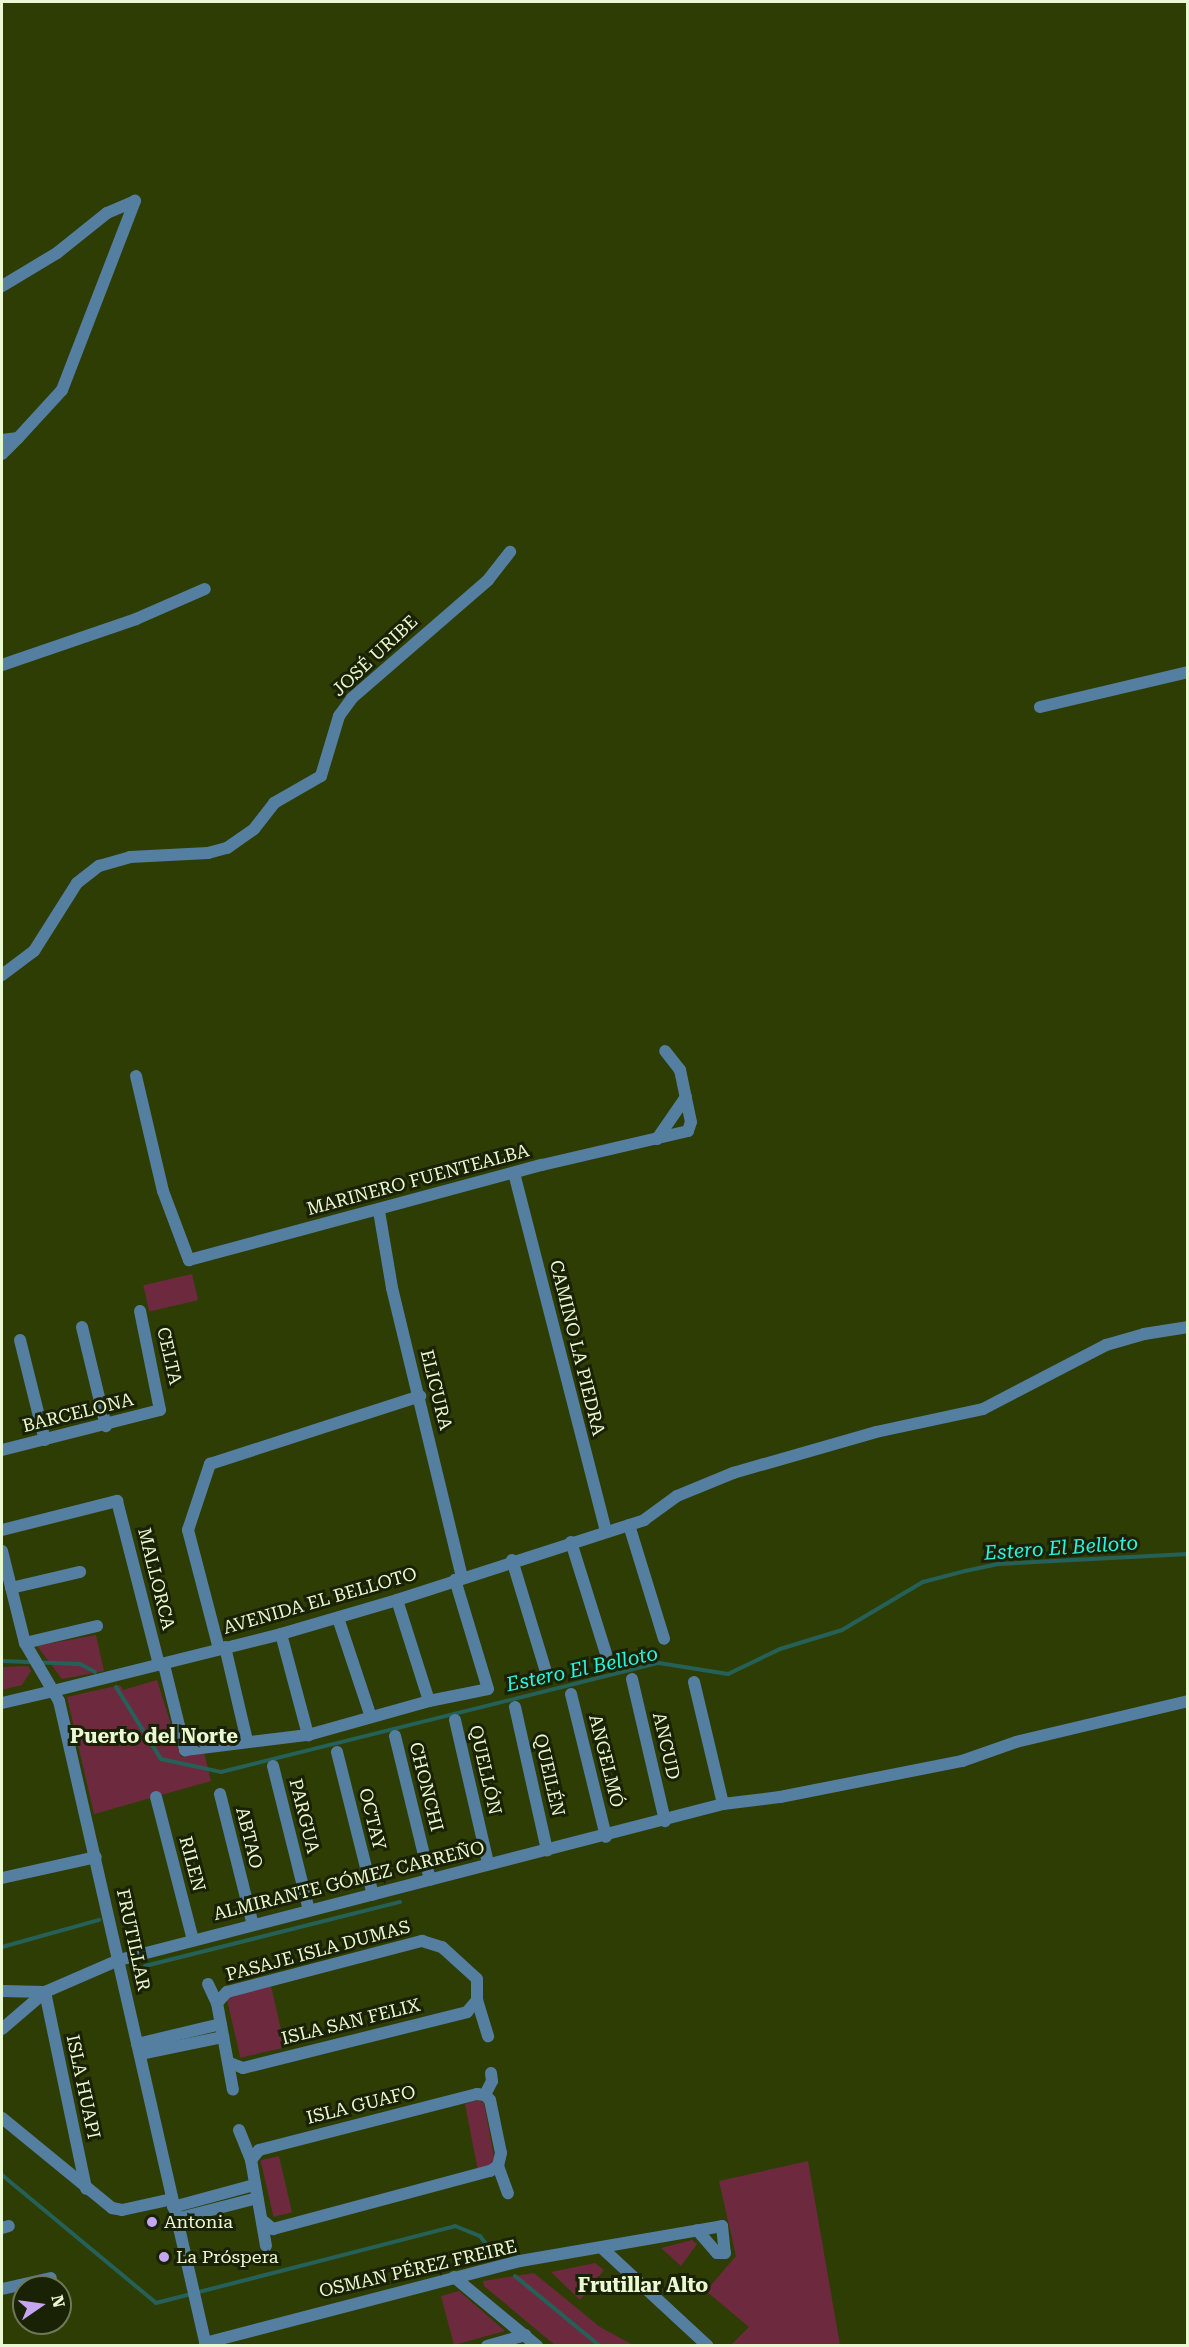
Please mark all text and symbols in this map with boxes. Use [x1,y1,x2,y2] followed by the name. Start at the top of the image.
[328,611,422,701] street label: JOSÉ URIBE
[304,1140,532,1220] street label: MARINERO FUENTEALBA
[545,1258,609,1438] street label: CAMINO LA PIEDRA
[152,1325,186,1387] street label: CELTA
[416,1348,456,1432] street label: ELICURA
[20,1389,136,1437] street label: BARCELONA
[133,1526,179,1632] street label: MALLORCA
[983,1531,1139,1565] water label: Estero El Belloto
[221,1563,419,1639] street label: AVENIDA EL BELLOTO
[504,1641,660,1697] water label: Estero El Belloto
[648,1710,684,1782] street label: ANCUD
[584,1712,628,1810] street label: ANGELMÓ
[464,1723,506,1817] street label: QUELLÓN
[70,1724,238,1748] district label: Puerto del Norte
[529,1732,569,1818] street label: QUEILÉN
[404,1740,448,1834] street label: CHONCHI
[284,1776,324,1856] street label: PARGUA
[354,1786,390,1852] street label: OCTAY
[231,1805,267,1871] street label: ABTAO
[174,1834,210,1894] street label: RILEN
[211,1837,487,1925] street label: ALMIRANTE GÓMEZ CARREÑO
[112,1887,154,1993] street label: FRUTILLAR
[223,1916,413,1986] street label: PASAJE ISLA DUMAS
[279,1994,423,2050] street label: ISLA SAN FELIX
[61,2033,105,2141] street label: ISLA HUAPI
[304,2081,418,2129] street label: ISLA GUAFO
[164,2211,233,2233] place label: Antonia
[145,2215,159,2229] marker: Antonia
[317,2236,519,2302] street label: OSMAN PÉREZ FREIRE
[176,2246,279,2268] place label: La Próspera
[157,2250,171,2264] marker: La Próspera
[578,2273,708,2297] district label: Frutillar Alto
[12,2275,72,2335] north arrow
[47,2293,69,2309] text: N

